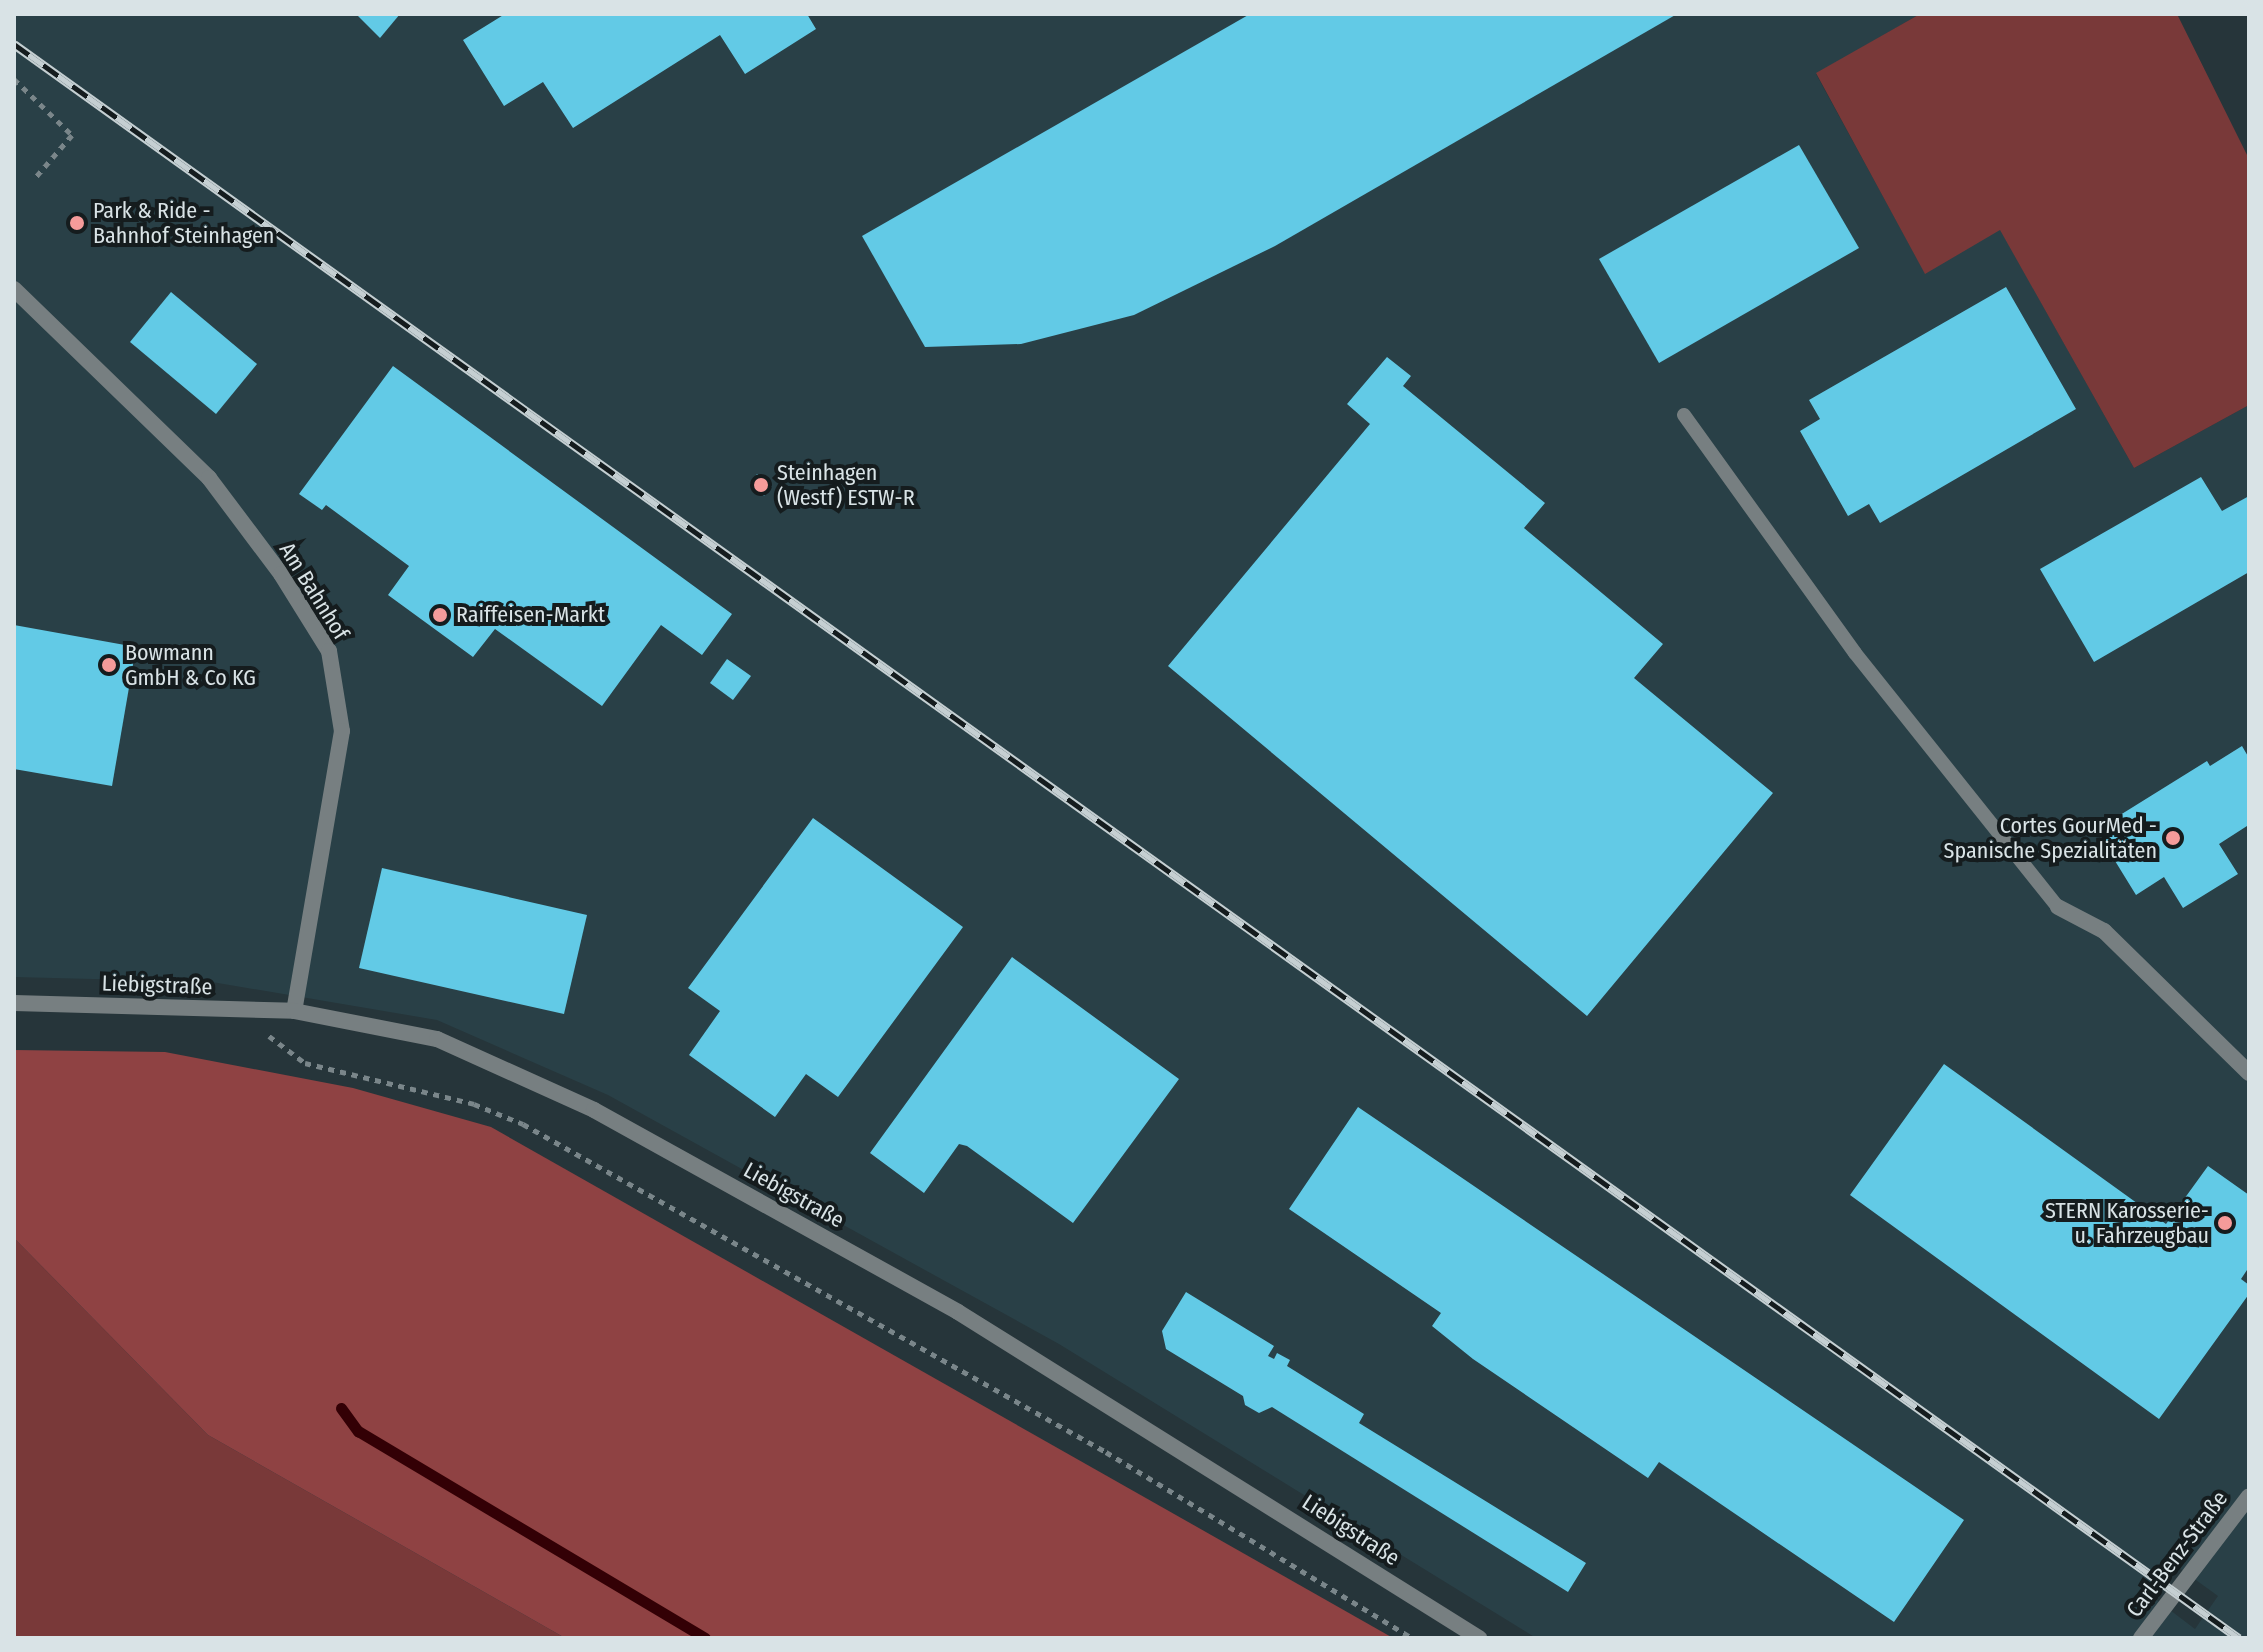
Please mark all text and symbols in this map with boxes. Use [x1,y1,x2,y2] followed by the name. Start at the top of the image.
[93,197,274,248] place label: Park & Ride - Bahnhof Steinhagen
[68,214,86,232] marker: Park & Ride - Bahnhof Steinhagen
[777,459,915,510] place label: Steinhagen (Westf) ESTW-R
[752,476,770,494] marker: Steinhagen (Westf) ESTW-R
[274,538,354,644] street label: Am Bahnhof
[456,602,605,628] place label: Raiffeisen-Markt
[431,606,449,624] marker: Raiffeisen-Markt
[125,639,256,690] place label: Bowmann GmbH & Co KG
[100,656,118,674] marker: Bowmann GmbH & Co KG
[1944,812,2157,864] place label: Cortes GourMed - Spanische Spezialitäten
[2164,829,2182,847] marker: Cortes GourMed - Spanische Spezialitäten
[101,970,213,1000] street label: Liebigstraße
[739,1157,849,1233] street label: Liebigstraße
[2045,1197,2209,1248] place label: STERN Karosserie- u. Fahrzeugbau
[2216,1214,2234,1232] marker: STERN Karosserie- u. Fahrzeugbau
[2121,1486,2233,1622] street label: Carl-Benz-Straße
[1297,1489,1405,1571] street label: Liebigstraße

